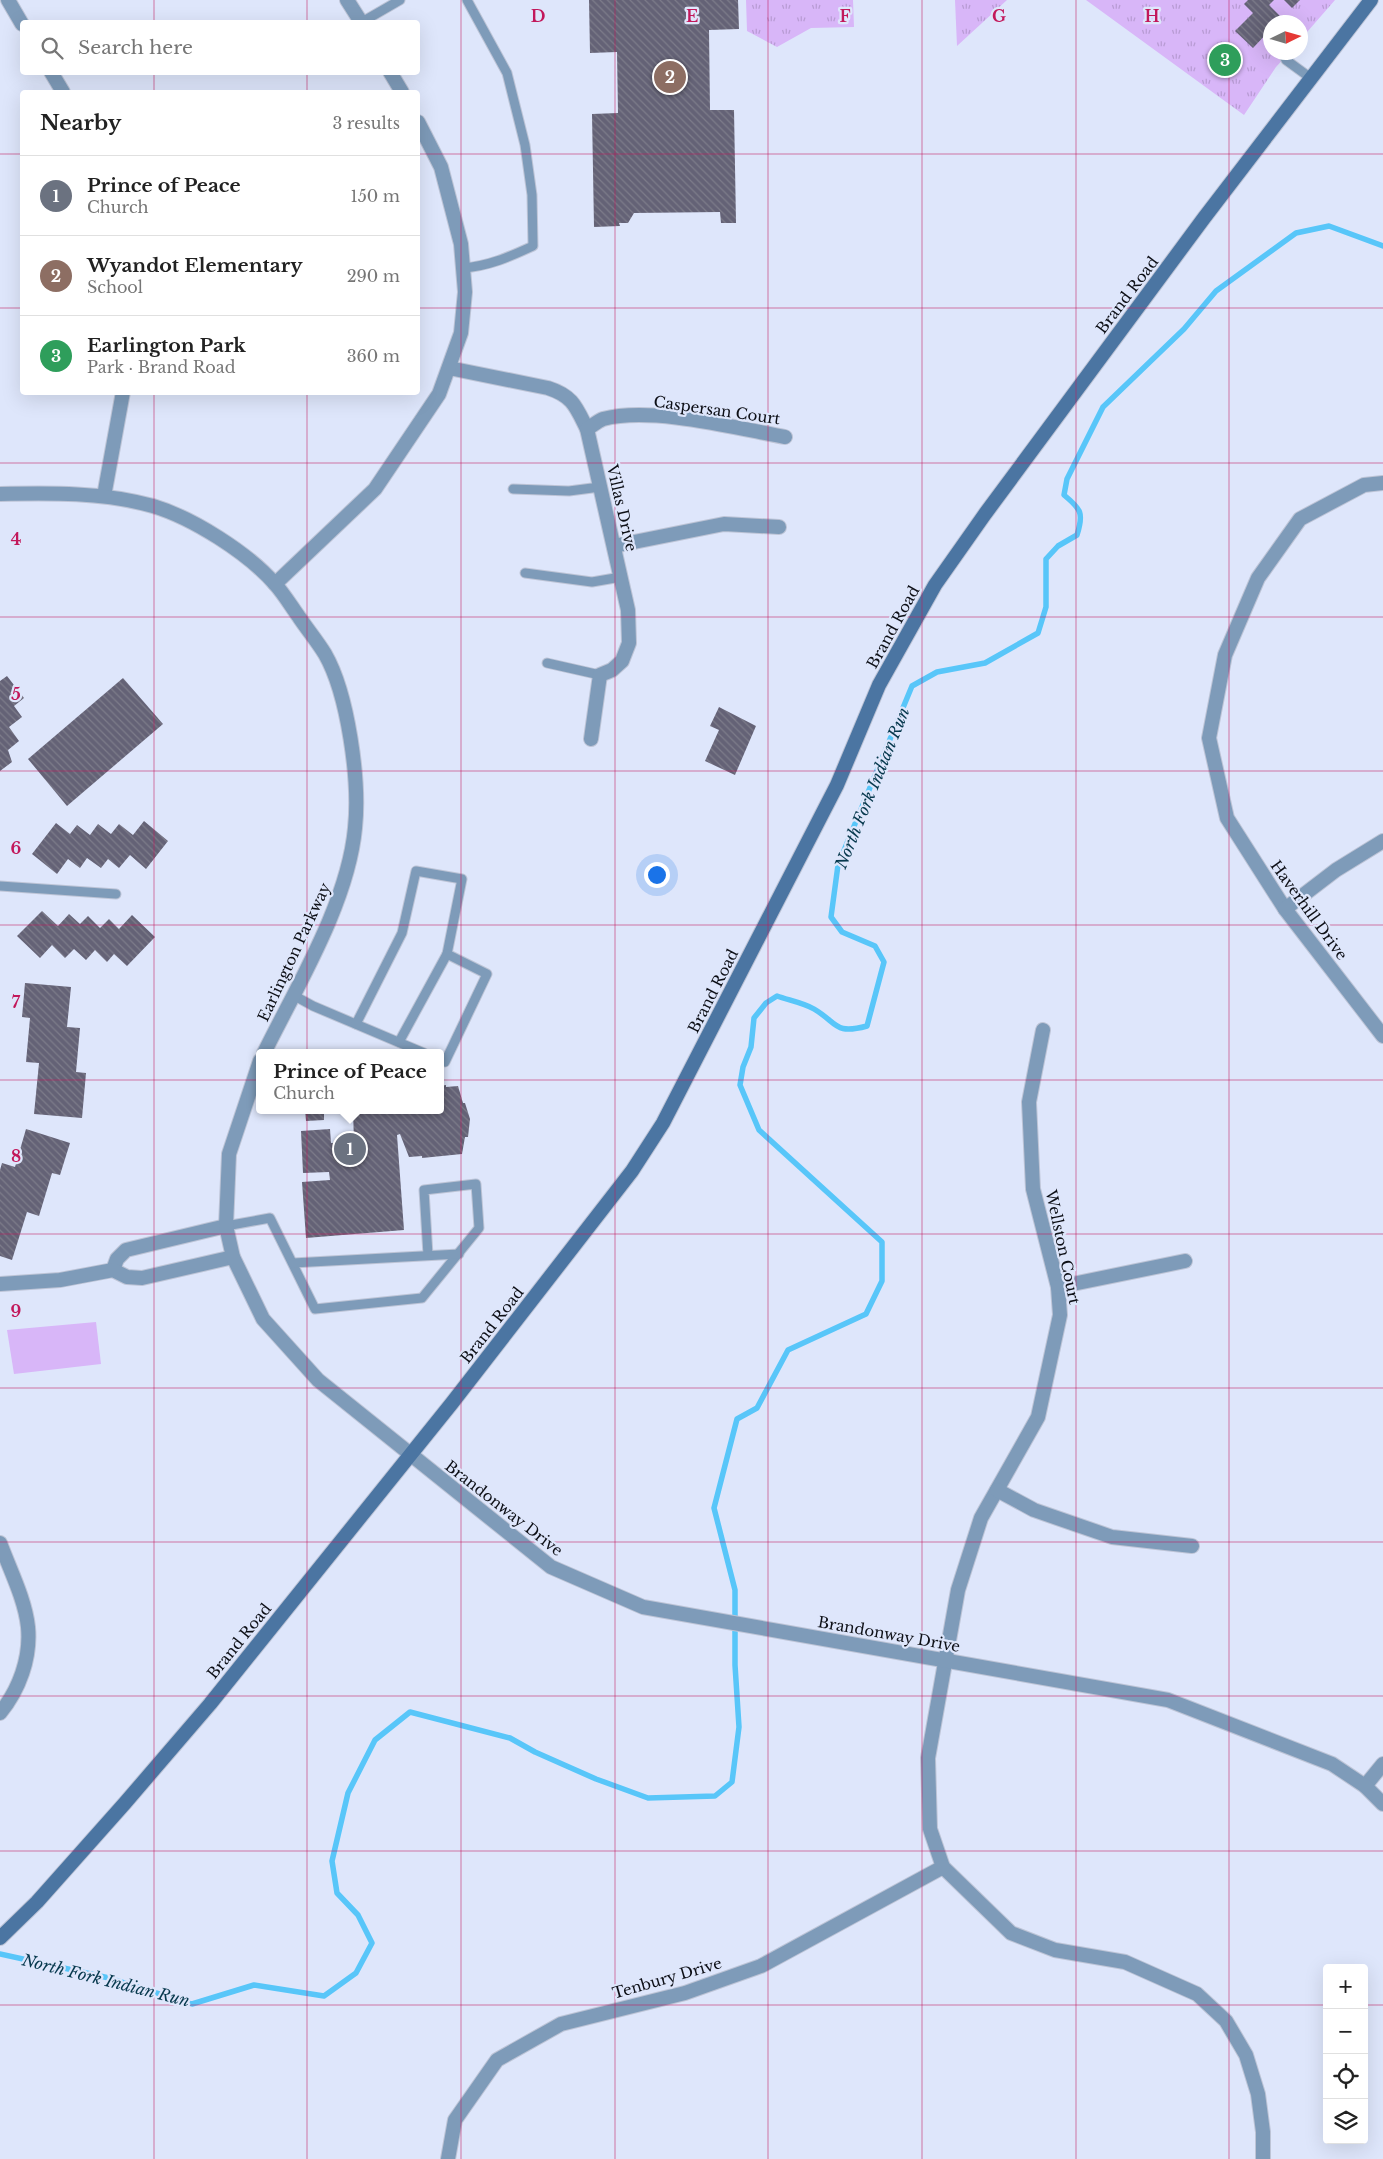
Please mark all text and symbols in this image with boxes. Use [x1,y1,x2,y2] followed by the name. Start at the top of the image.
[531,6,545,26] text: D
[686,6,698,26] text: E
[839,6,851,26] text: F
[992,6,1006,26] text: G
[1144,6,1160,26] text: H
[1263,15,1308,60] north arrow
[20,20,420,75] search box
[38,34,66,62] icon: search
[78,36,193,59] text: Search here
[1209,41,1241,79] pin: 3
[654,58,686,96] pin: 2
[40,110,121,136] text: Nearby
[332,113,400,133] text: 3 results
[87,174,241,197] text: Prince of Peace
[53,186,59,206] text: 1
[351,186,400,206] text: 150 m
[87,197,149,217] text: Church
[1092,253,1162,337] street label: Brand Road
[87,254,302,277] text: Wyandot Elementary
[51,266,61,286] text: 2
[347,266,400,286] text: 290 m
[87,277,143,297] text: School
[87,334,246,357] text: Earlington Park
[51,346,61,366] text: 3
[347,346,400,366] text: 360 m
[87,357,235,377] text: Park · Brand Road
[653,392,782,428] street label: Caspersan Court
[603,462,641,553] street label: Villas Drive
[11,529,21,549] text: 4
[862,582,924,672] street label: Brand Road
[11,684,21,704] text: 5
[830,705,913,872] water label: North Fork Indian Run
[11,838,22,858] text: 6
[1266,856,1352,964] street label: Haverhill Drive
[644,862,670,888] your location
[254,879,335,1024] street label: Earlington Parkway
[684,946,742,1036] street label: Brand Road
[12,992,21,1012] text: 7
[256,1049,444,1114] popup
[273,1060,427,1083] text: Prince of Peace
[273,1083,335,1103] text: Church
[334,1130,366,1168] pin: 1
[11,1146,21,1166] text: 8
[1041,1187,1084,1306] street label: Wellston Court
[456,1283,528,1367] street label: Brand Road
[11,1301,22,1321] text: 9
[441,1456,567,1560] street label: Brandonway Drive
[203,1599,275,1683] street label: Brand Road
[816,1612,962,1656] street label: Brandonway Drive
[19,1949,192,2011] water label: North Fork Indian Run
[610,1953,724,2003] street label: Tenbury Drive
[1323,1964,1368,2144] map controls
[1323,1964,1368,2009] button: +
[1323,2009,1368,2054] button: −
[1323,2054,1368,2099] button: locate
[1323,2099,1368,2144] button: layers

